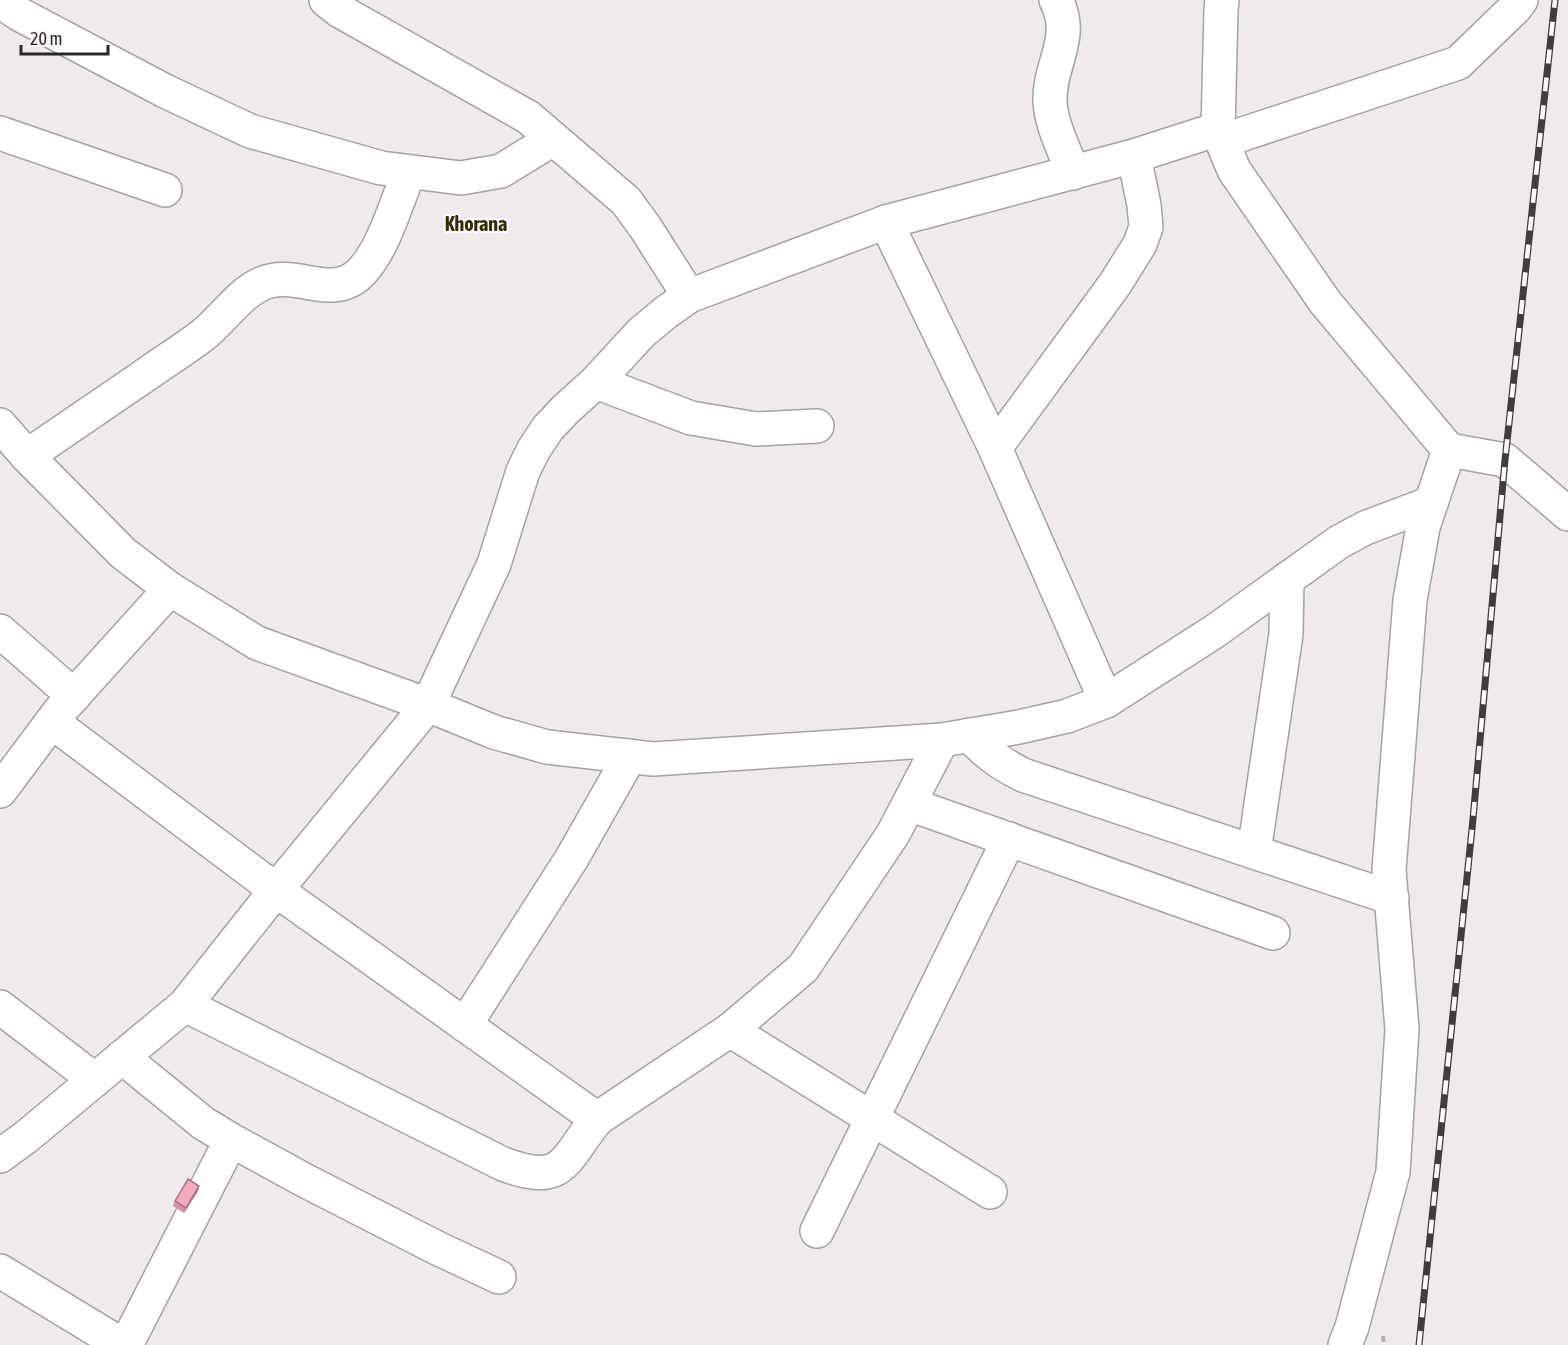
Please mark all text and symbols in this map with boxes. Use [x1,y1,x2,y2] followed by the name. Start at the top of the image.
[21,18,108,56] scale bar
[30,28,62,49] text: 20 m
[445,212,507,235] district label: Khorana

